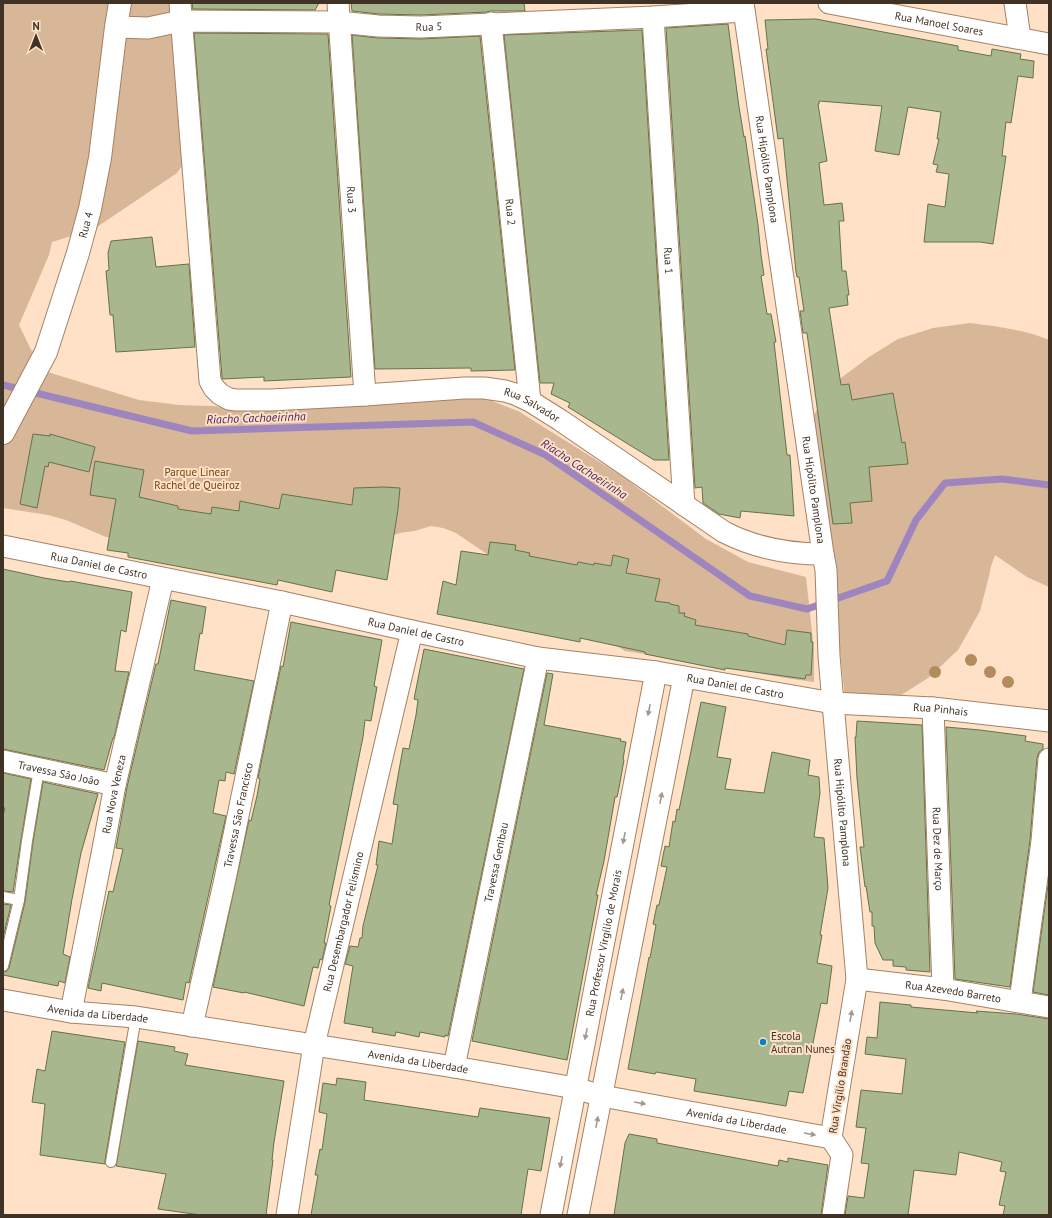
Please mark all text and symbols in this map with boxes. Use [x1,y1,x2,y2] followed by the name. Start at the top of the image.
[894,8,985,39] street label: Rua Manoel Soares
[16,16,56,56] north arrow
[32,19,40,33] text: N
[415,19,443,34] street label: Rua 5
[752,115,782,224] street label: Rua Hipólito Pamplona
[344,186,359,213] street label: Rua 3
[502,198,519,226] street label: Rua 2
[75,210,96,240] street label: Rua 4
[661,247,676,274] street label: Rua 1
[502,384,563,425] street label: Rua Salvador
[206,408,306,427] water label: Riacho Cachoeirinha
[538,435,630,502] water label: Riacho Cachoeirinha
[799,435,828,545] street label: Rua Hipólito Pamplona
[154,465,240,492] park label: Parque Linear Rachel de Queiroz
[50,549,149,582] street label: Rua Daniel de Castro
[367,614,466,649] street label: Rua Daniel de Castro
[686,671,785,701] street label: Rua Daniel de Castro
[913,700,969,719] street label: Rua Pinhais
[645,704,651,716] one-way arrow
[99,753,129,835] street label: Rua Nova Veneza
[17,757,101,789] street label: Travessa São João
[831,758,854,867] street label: Rua Hipólito Pamplona
[221,761,256,869] street label: Travessa São Francisco
[658,792,664,804] one-way arrow
[930,807,947,891] street label: Rua Dez de Março
[481,821,511,904] street label: Travessa Genibau
[621,831,627,844] one-way arrow
[320,850,367,993] street label: Rua Desembargador Felismino
[583,868,625,1018] street label: Rua Professor Virgílio de Morais
[904,978,1002,1006] street label: Rua Azevedo Barreto
[619,988,625,1000] one-way arrow
[46,1001,150,1026] street label: Avenida da Liberdade
[848,1010,854,1022] one-way arrow
[583,1028,589,1040] one-way arrow
[771,1029,835,1056] place label: Escola Autran Nunes
[758,1037,768,1047] marker: Escola Autran Nunes
[826,1037,854,1135] street label: Rua Virgílio Brandão
[367,1047,470,1076] street label: Avenida da Liberdade
[634,1101,646,1107] one-way arrow
[686,1105,788,1137] street label: Avenida da Liberdade
[594,1116,600,1128] one-way arrow
[803,1131,816,1137] one-way arrow
[558,1156,564,1168] one-way arrow

